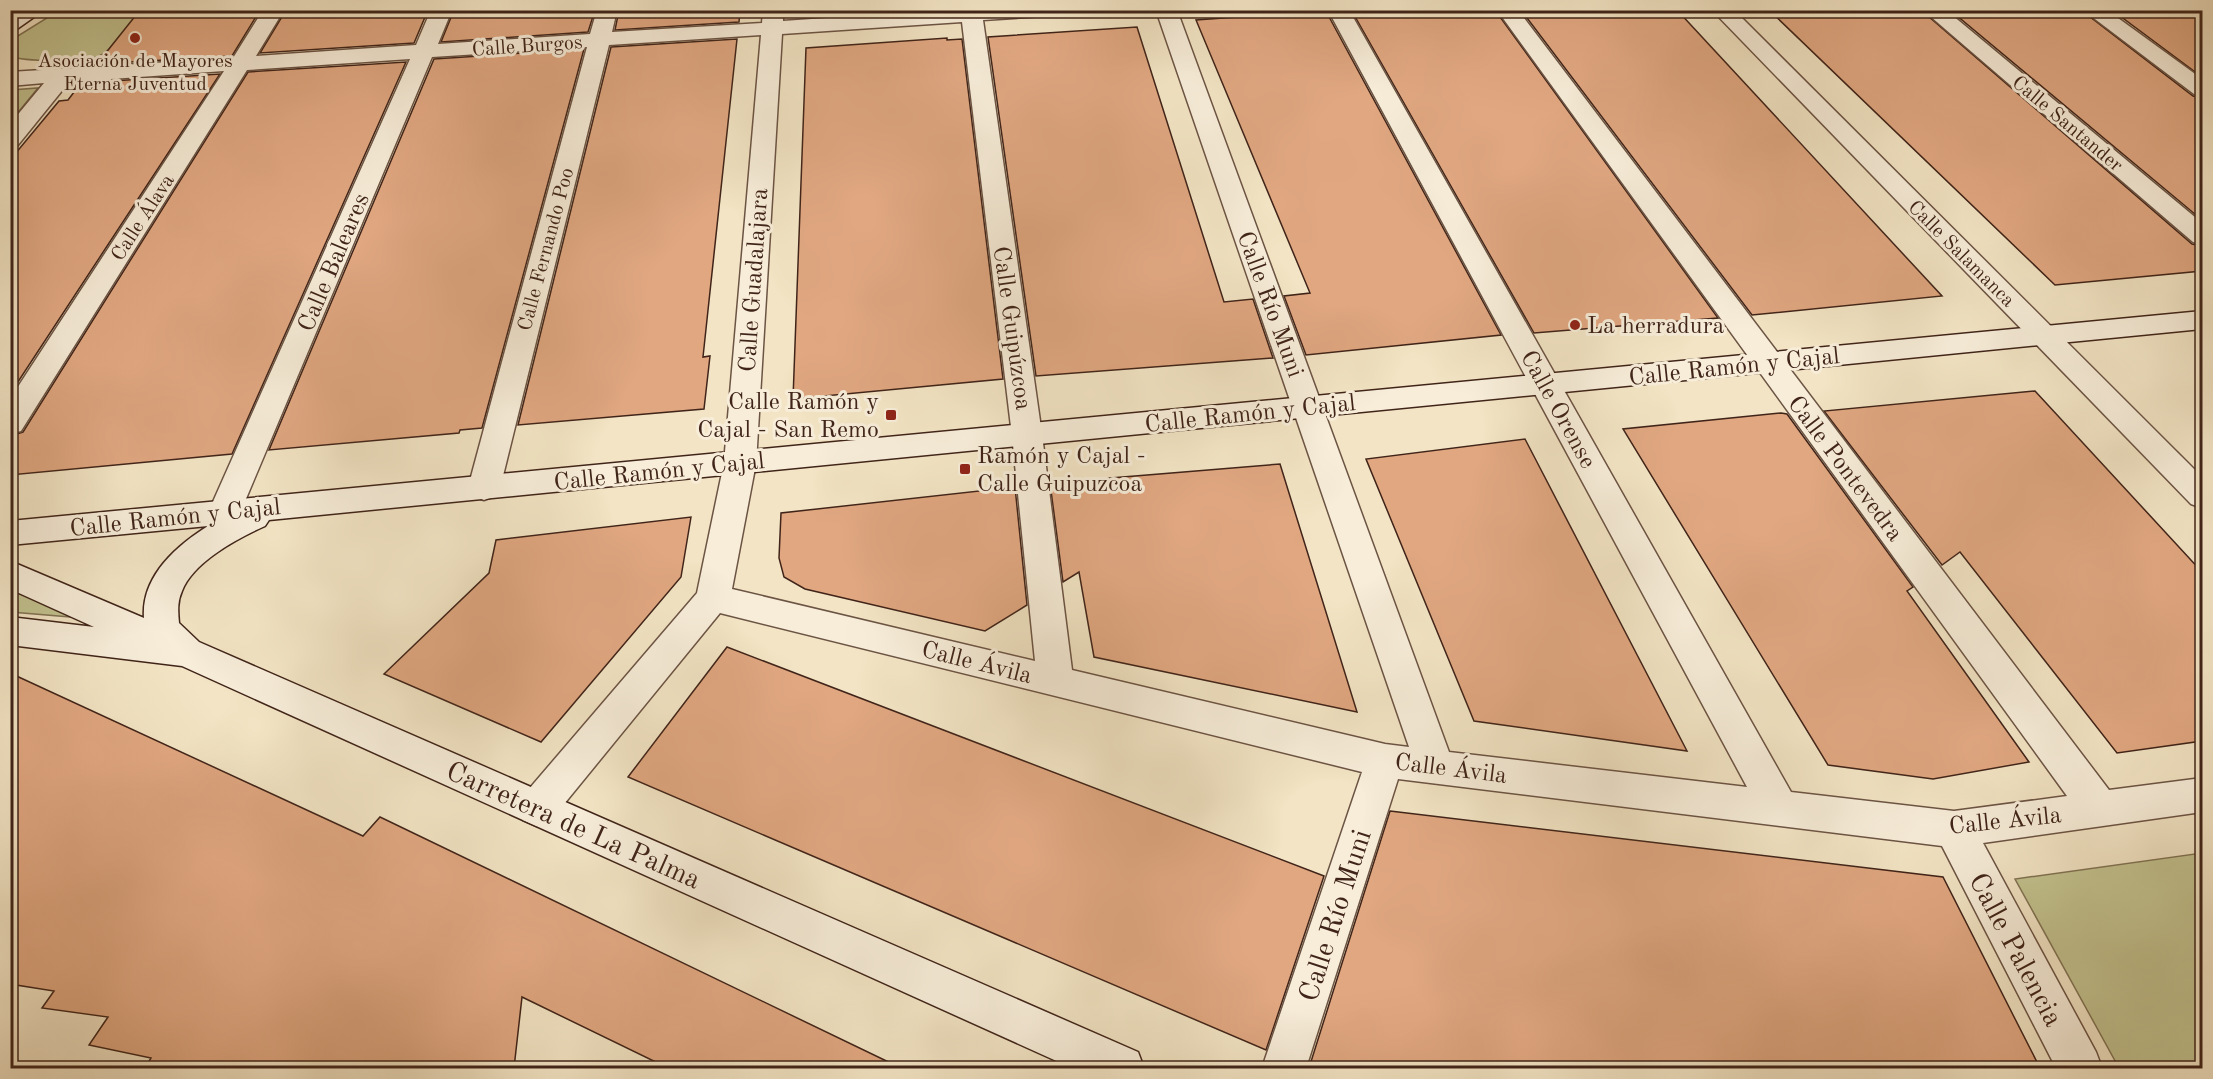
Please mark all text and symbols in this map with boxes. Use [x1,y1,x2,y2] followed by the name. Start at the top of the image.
[128,31,142,45] marker: Asociación de Mayores Eterna Juventud
[471,33,583,61] street label: Calle Burgos
[37,52,233,95] place label: Asociación de Mayores Eterna Juventud
[2008,73,2126,176] street label: Calle Santander
[516,166,578,333] street label: Calle Fernando Poo
[106,170,179,265] street label: Calle Álava
[737,187,773,373] street label: Calle Guadalajara
[295,190,375,335] street label: Calle Baleares
[1903,197,2018,312] street label: Calle Salamanca
[1232,229,1307,381] street label: Calle Río Muni
[988,245,1034,412] street label: Calle Guipúzcoa
[1587,315,1724,339] place label: La herradura
[1568,318,1582,332] marker: La herradura
[1628,345,1841,391] street label: Calle Ramón y Cajal
[1515,347,1599,473] street label: Calle Orense
[697,391,879,443] place label: Calle Ramón y Cajal - San Remo
[1144,392,1357,438] street label: Calle Ramón y Cajal
[1782,392,1907,546] street label: Calle Pontevedra
[884,408,898,422] marker: Calle Ramón y Cajal - San Remo
[977,445,1146,497] place label: Ramón y Cajal - Calle Guipuzcoa
[553,450,766,496] street label: Calle Ramón y Cajal
[958,462,972,476] marker: Ramón y Cajal - Calle Guipuzcoa
[69,496,282,542] street label: Calle Ramón y Cajal
[919,635,1035,689] street label: Calle Ávila
[1393,747,1509,789] street label: Calle Ávila
[441,758,704,896] street label: Carretera de La Palma
[1947,800,2063,840] street label: Calle Ávila
[1296,827,1378,1005] street label: Calle Río Muni
[1962,869,2067,1032] street label: Calle Palencia

